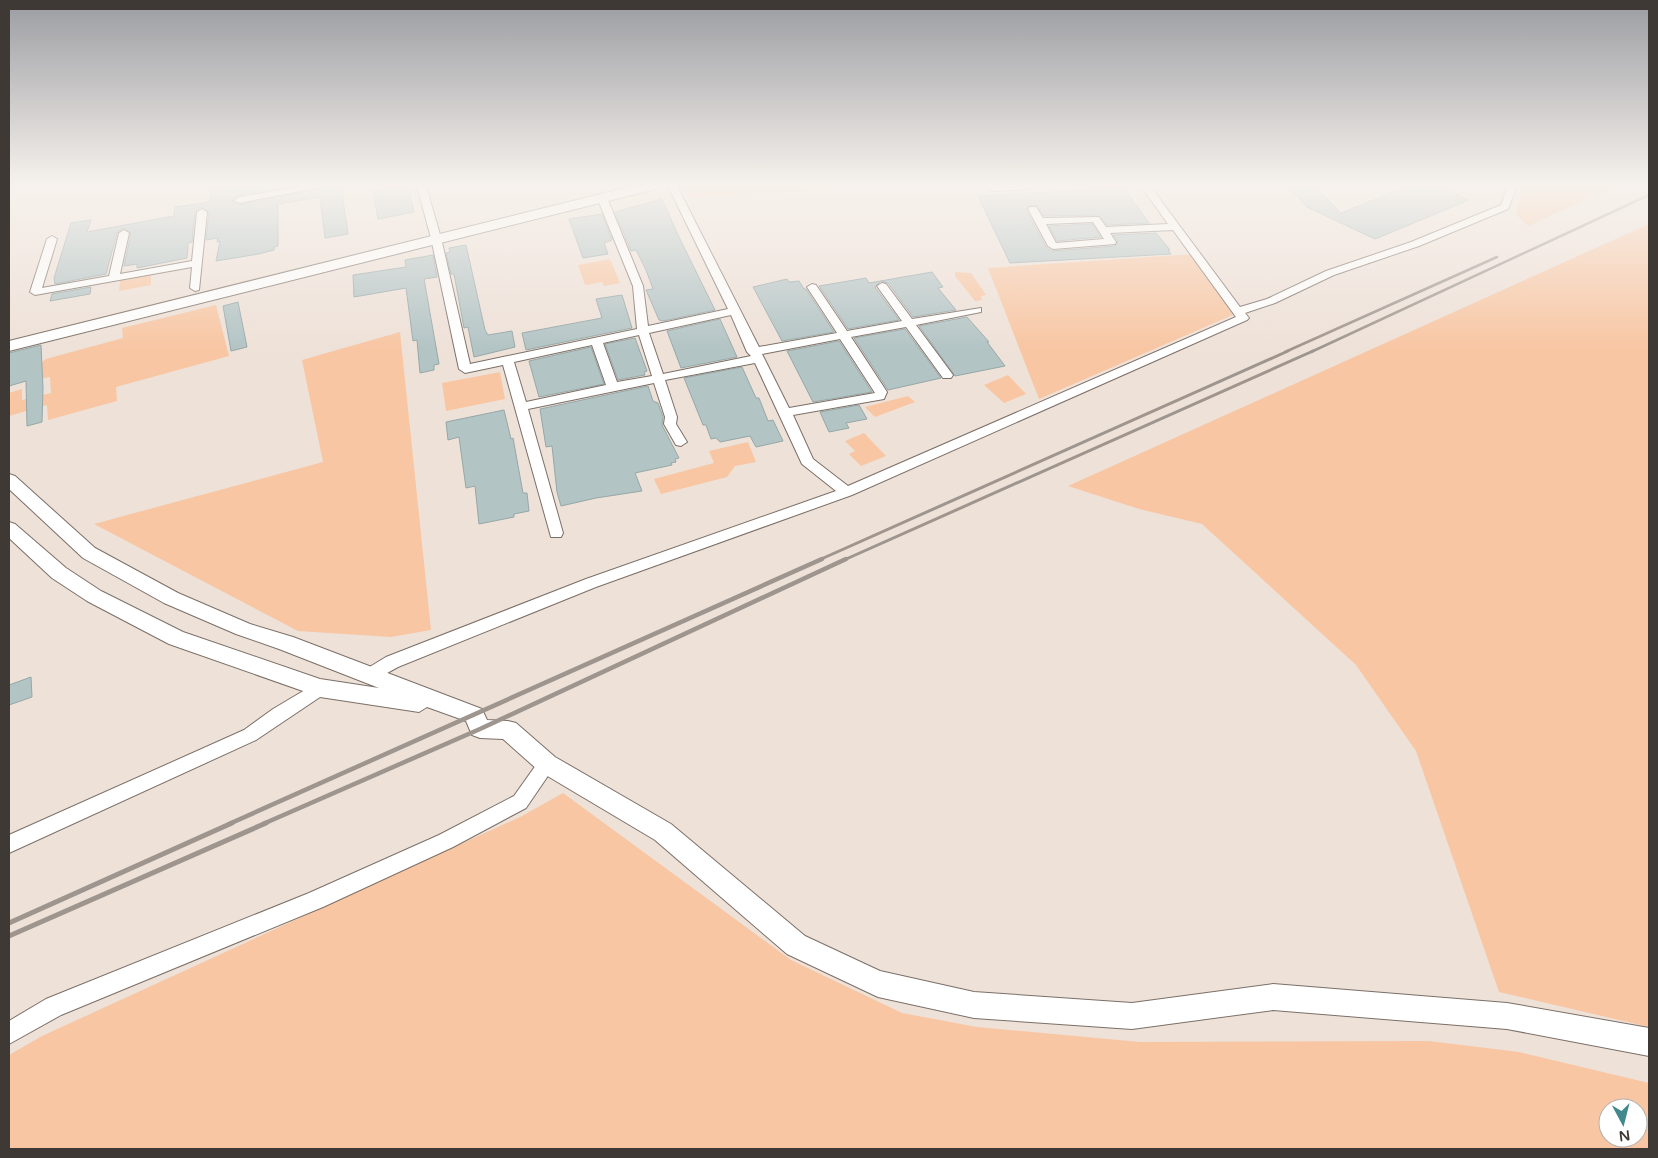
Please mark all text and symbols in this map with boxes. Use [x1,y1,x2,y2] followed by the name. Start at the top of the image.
[1598,1098,1648,1148] north arrow
[1618,1126,1631,1145] text: N

